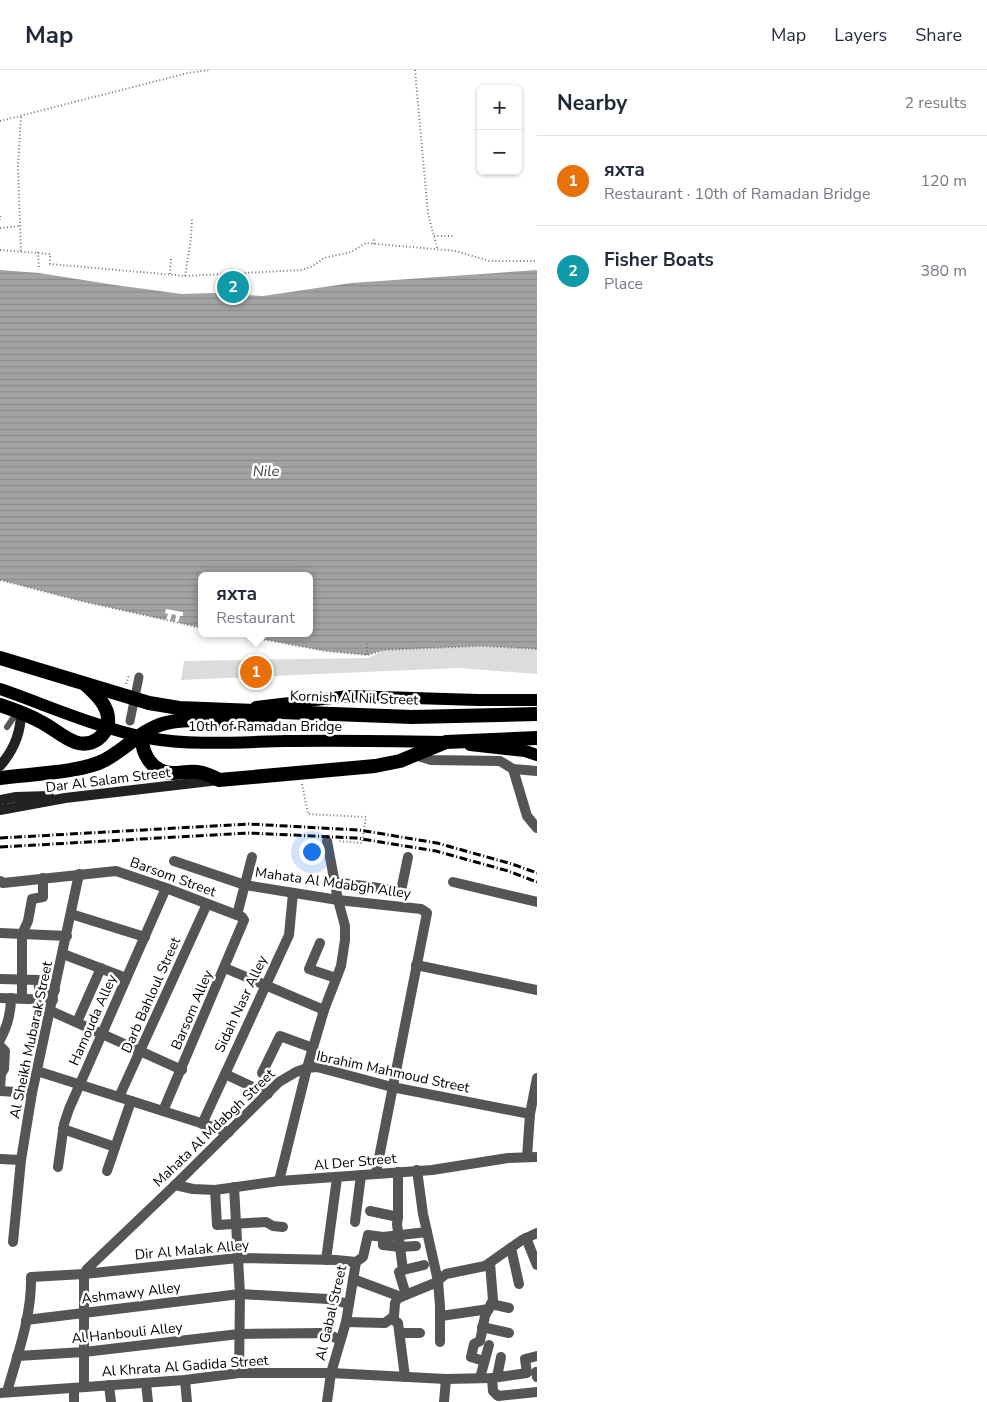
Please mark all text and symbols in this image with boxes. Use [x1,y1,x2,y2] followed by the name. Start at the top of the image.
[25,19,73,51] text: Map
[771,23,806,47] text: Map
[834,23,887,47] text: Layers
[915,23,962,47] text: Share
[477,85,522,175] map controls
[477,85,522,130] button: +
[557,89,627,117] text: Nearby
[905,92,967,114] text: 2 results
[477,130,522,175] button: −
[604,157,645,183] text: яхта
[568,170,578,192] text: 1
[920,170,967,192] text: 120 m
[604,183,870,205] text: Restaurant · 10th of Ramadan Bridge
[604,247,714,273] text: Fisher Boats
[568,260,578,282] text: 2
[920,260,967,282] text: 380 m
[217,268,249,306] pin: 2
[604,273,643,295] text: Place
[252,461,280,481] water label: Nile
[198,572,313,637] popup
[216,581,257,607] text: яхта
[216,607,295,629] text: Restaurant
[240,653,272,691] pin: 1
[290,686,419,710] street label: Kornish Al Nil Street
[188,717,342,736] street label: 10th of Ramadan Bridge
[44,763,172,797] street label: Dar Al Salam Street
[299,839,325,865] your location
[127,853,219,901] street label: Barsom Street
[254,863,413,903] street label: Mahata Al Mdabgh Alley
[117,934,185,1056] street label: Darb Bahloul Street
[210,952,272,1056] street label: Sidah Nasr Alley
[5,960,57,1120] street label: Al Sheikh Mubarak Street
[167,966,218,1053] street label: Barsom Alley
[64,971,122,1069] street label: Hamouda Alley
[315,1047,471,1098] street label: Ibrahim Mahmoud Street
[149,1065,279,1191] street label: Mahata Al Mdabgh Street
[313,1149,397,1175] street label: Al Der Street
[134,1235,251,1264] street label: Dir Al Malak Alley
[311,1263,351,1362] street label: Al Gabal Street
[80,1277,183,1309] street label: Ashmawy Alley
[70,1318,184,1348] street label: Al Hanbouli Alley
[101,1351,269,1381] street label: Al Khrata Al Gadida Street

